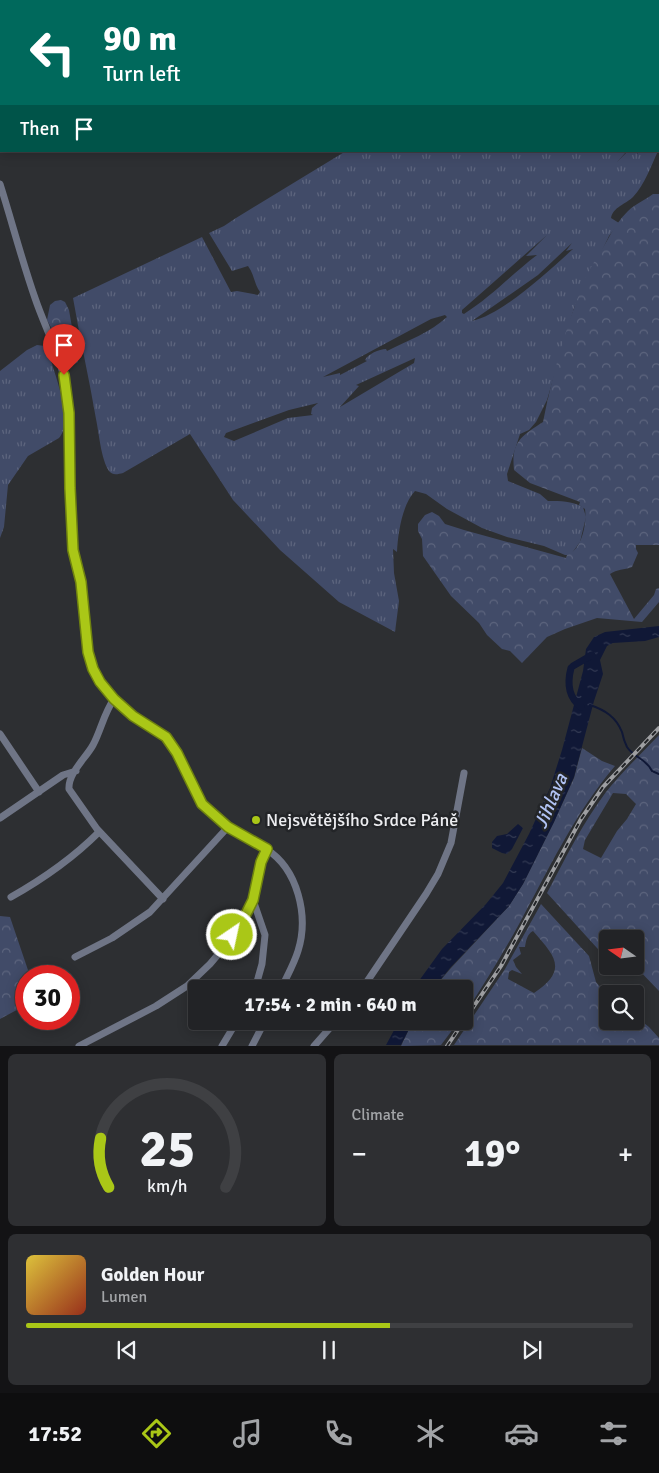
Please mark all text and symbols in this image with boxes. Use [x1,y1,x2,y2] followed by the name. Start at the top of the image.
[103,17,177,60] text: 90 m
[20,20,85,85] icon: left
[103,60,181,87] text: Turn left
[70,115,98,143] icon: arrive
[20,117,60,141] text: Then
[43,324,85,375] pin
[50,331,78,359] icon: arrive
[529,769,574,832] water label: Jihlava
[266,809,458,831] place label: Nejsvětějšího Srdce Páně
[250,814,262,826] marker: Nejsvětějšího Srdce Páně
[205,908,257,960] position arrow
[599,930,644,975] north arrow
[599,930,644,1030] map controls
[15,965,80,1030] speed limit sign: 30
[599,985,644,1030] button: search
[244,993,417,1017] text: 17:54 · 2 min · 640 m
[352,1105,404,1125] text: Climate
[139,1117,195,1181] text: 25
[464,1130,520,1177] text: 19°
[352,1137,367,1171] text: −
[618,1137,633,1171] text: +
[147,1175,187,1197] text: km/h
[101,1263,204,1287] text: Golden Hour
[101,1287,147,1307] text: Lumen
[113,1336,141,1364] icon: previous
[315,1336,343,1364] icon: pause
[518,1336,546,1364] icon: next
[139,1416,174,1451] icon: directions
[230,1416,265,1451] icon: music
[321,1416,356,1451] icon: phone
[413,1416,448,1451] icon: climate
[504,1416,539,1451] icon: car
[596,1416,631,1451] icon: filters
[28,1420,82,1447] text: 17:52

